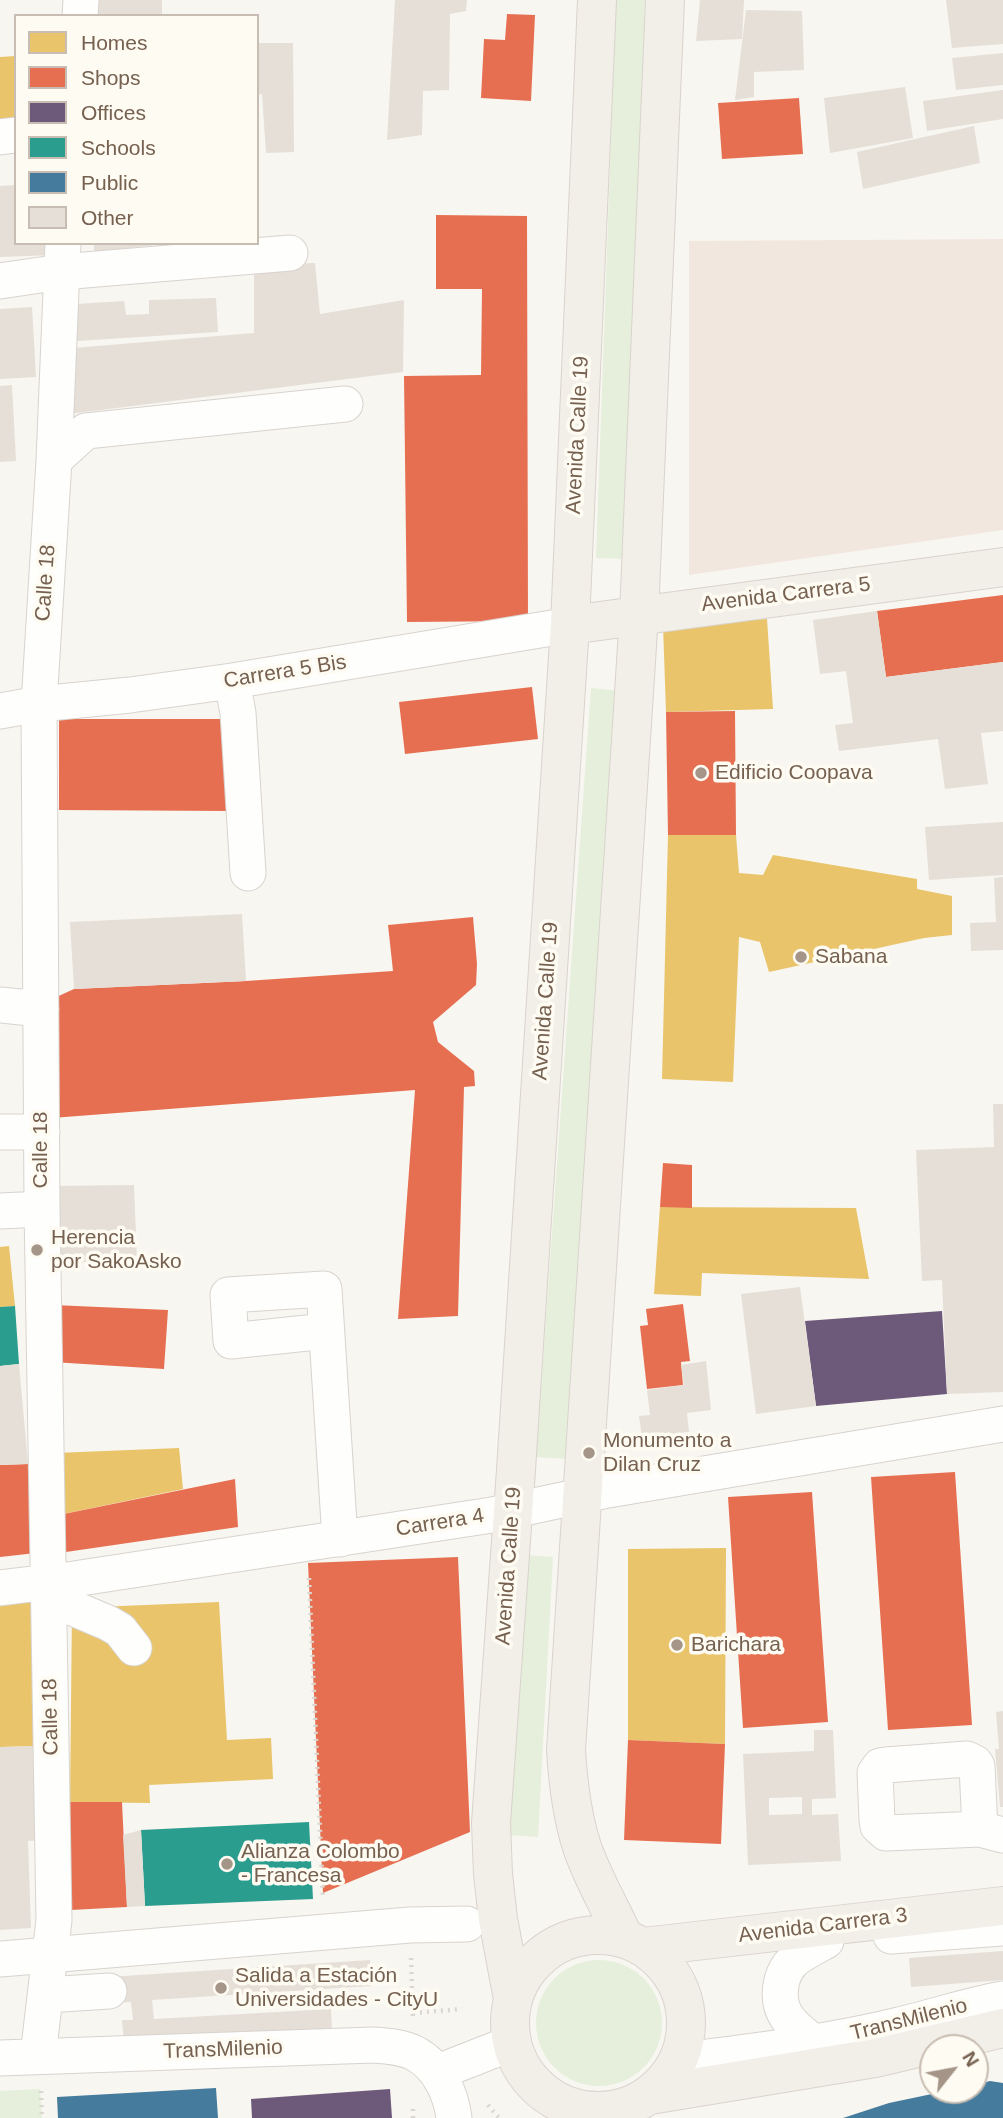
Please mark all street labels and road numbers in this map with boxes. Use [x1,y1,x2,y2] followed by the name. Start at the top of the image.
[561,355,595,515] street label: Avenida Calle 19
[31,544,61,622] street label: Calle 18
[700,572,872,618] street label: Avenida Carrera 5
[222,650,348,694] street label: Carrera 5 Bis
[528,921,564,1081] street label: Avenida Calle 19
[28,1111,54,1189] street label: Calle 18
[491,1486,527,1646] street label: Avenida Calle 19
[394,1504,486,1542] street label: Carrera 4
[38,1678,64,1756] street label: Calle 18
[737,1903,909,1949] street label: Avenida Carrera 3
[848,1993,970,2047] street label: TransMilenio
[163,2035,283,2065] street label: TransMilenio

